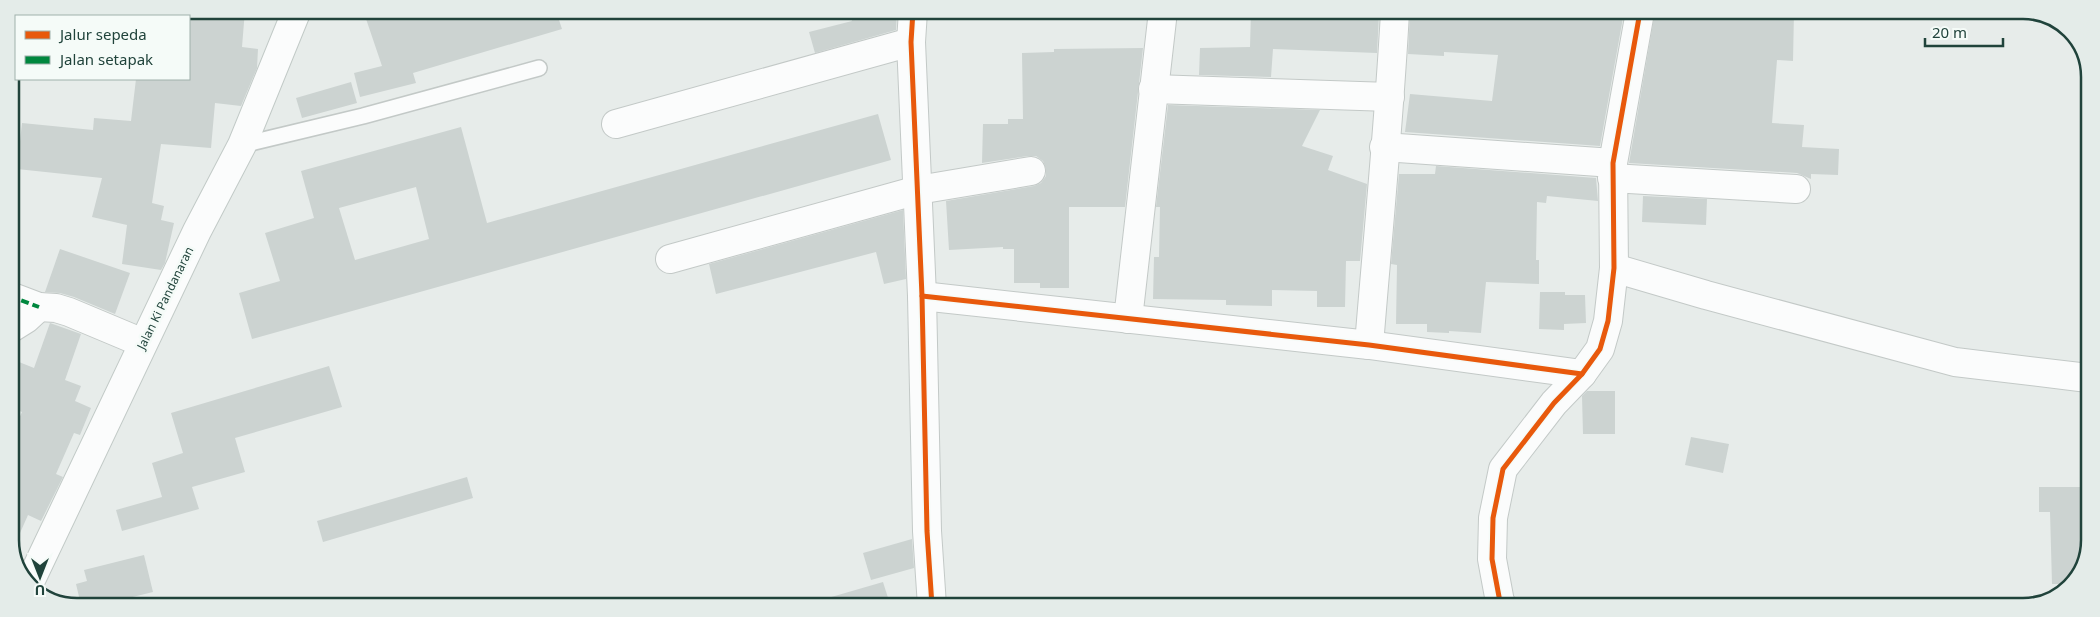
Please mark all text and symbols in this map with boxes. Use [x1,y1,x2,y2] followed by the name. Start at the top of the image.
[15,15,190,80] legend
[1925,15,2002,47] scale bar
[1932,22,1967,42] text: 20 m
[58,24,147,44] text: Jalur sepeda
[58,49,153,69] text: Jalan setapak
[132,244,197,353] street label: Jalan Ki Pandanaran
[15,552,65,602] north arrow
[35,581,45,600] text: U

